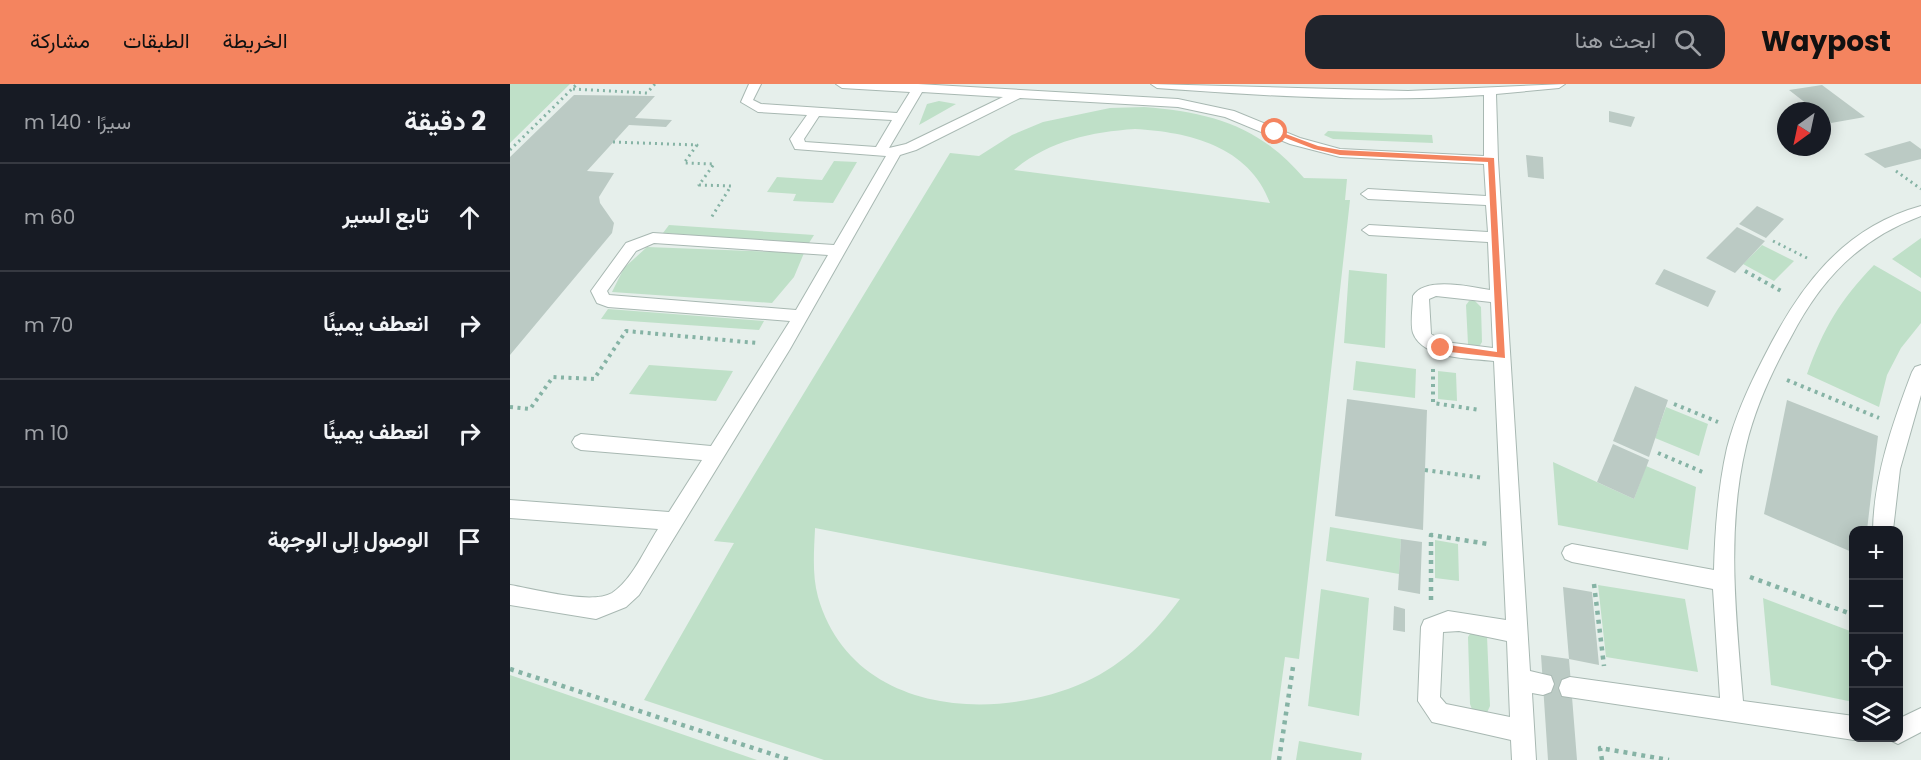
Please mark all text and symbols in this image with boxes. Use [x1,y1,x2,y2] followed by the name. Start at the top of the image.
[1305,15,1725,69] search box
[1761,22,1891,61] text: Waypost
[1575,25,1656,56] text: ابحث هنا
[30,26,90,55] text: مشاركة
[123,26,190,55] text: الطبقات
[223,26,288,55] text: الخريطة
[1671,26,1704,59] icon: search
[1777,102,1831,156] north arrow
[404,103,486,139] text: 2 دقيقة
[24,108,131,136] text: سيرًا · 140 m
[1261,118,1287,144] route start
[342,200,429,231] text: تابع السير
[453,201,486,234] icon: ahead
[24,203,75,231] text: 60 m
[323,308,429,339] text: انعطف يمينًا
[453,309,486,342] icon: right
[24,311,73,339] text: 70 m
[1427,334,1453,360] route end
[323,416,429,447] text: انعطف يمينًا
[453,417,486,450] icon: right
[24,419,69,447] text: 10 m
[268,524,429,555] text: الوصول إلى الوجهة
[453,525,486,558] icon: arrive
[1849,526,1903,742] map controls
[1849,526,1903,580] button: +
[1849,580,1903,634] button: −
[1849,634,1903,688] button: locate
[1849,688,1903,742] button: layers

